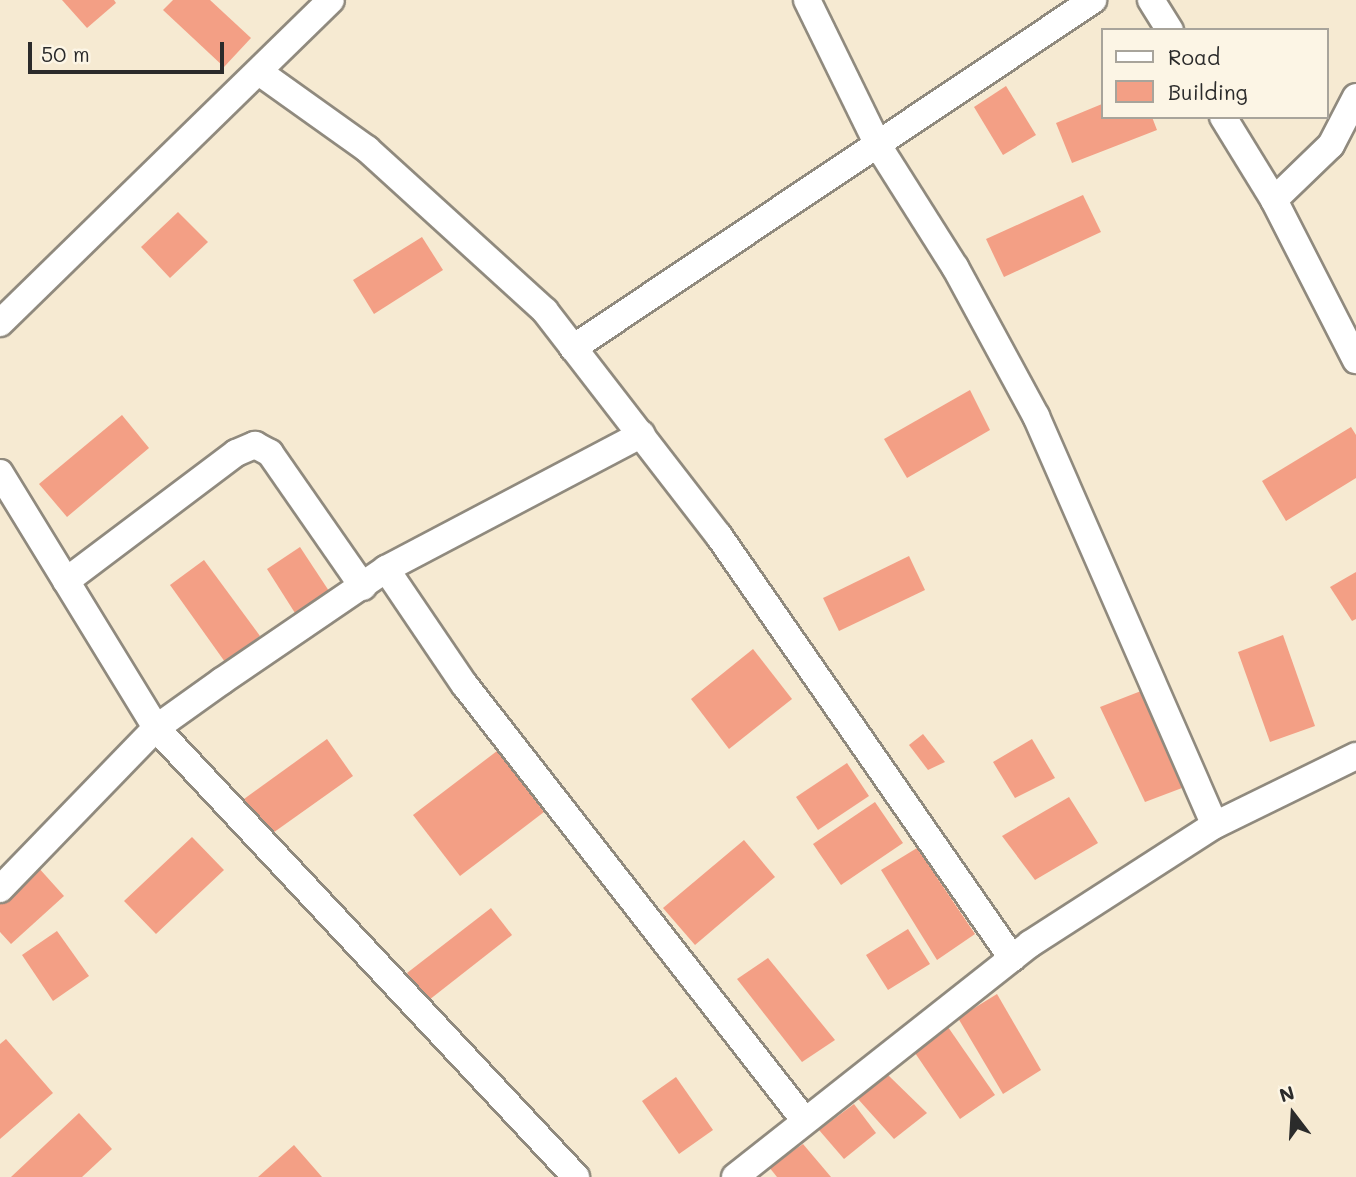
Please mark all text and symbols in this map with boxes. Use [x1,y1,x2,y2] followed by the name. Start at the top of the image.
[32,28,228,72] scale bar
[1100,28,1328,119] legend
[41,40,90,67] text: 50 m
[1168,43,1220,70] text: Road
[1168,78,1248,105] text: Building
[1258,1079,1328,1149] north arrow
[1276,1079,1297,1108] text: N

